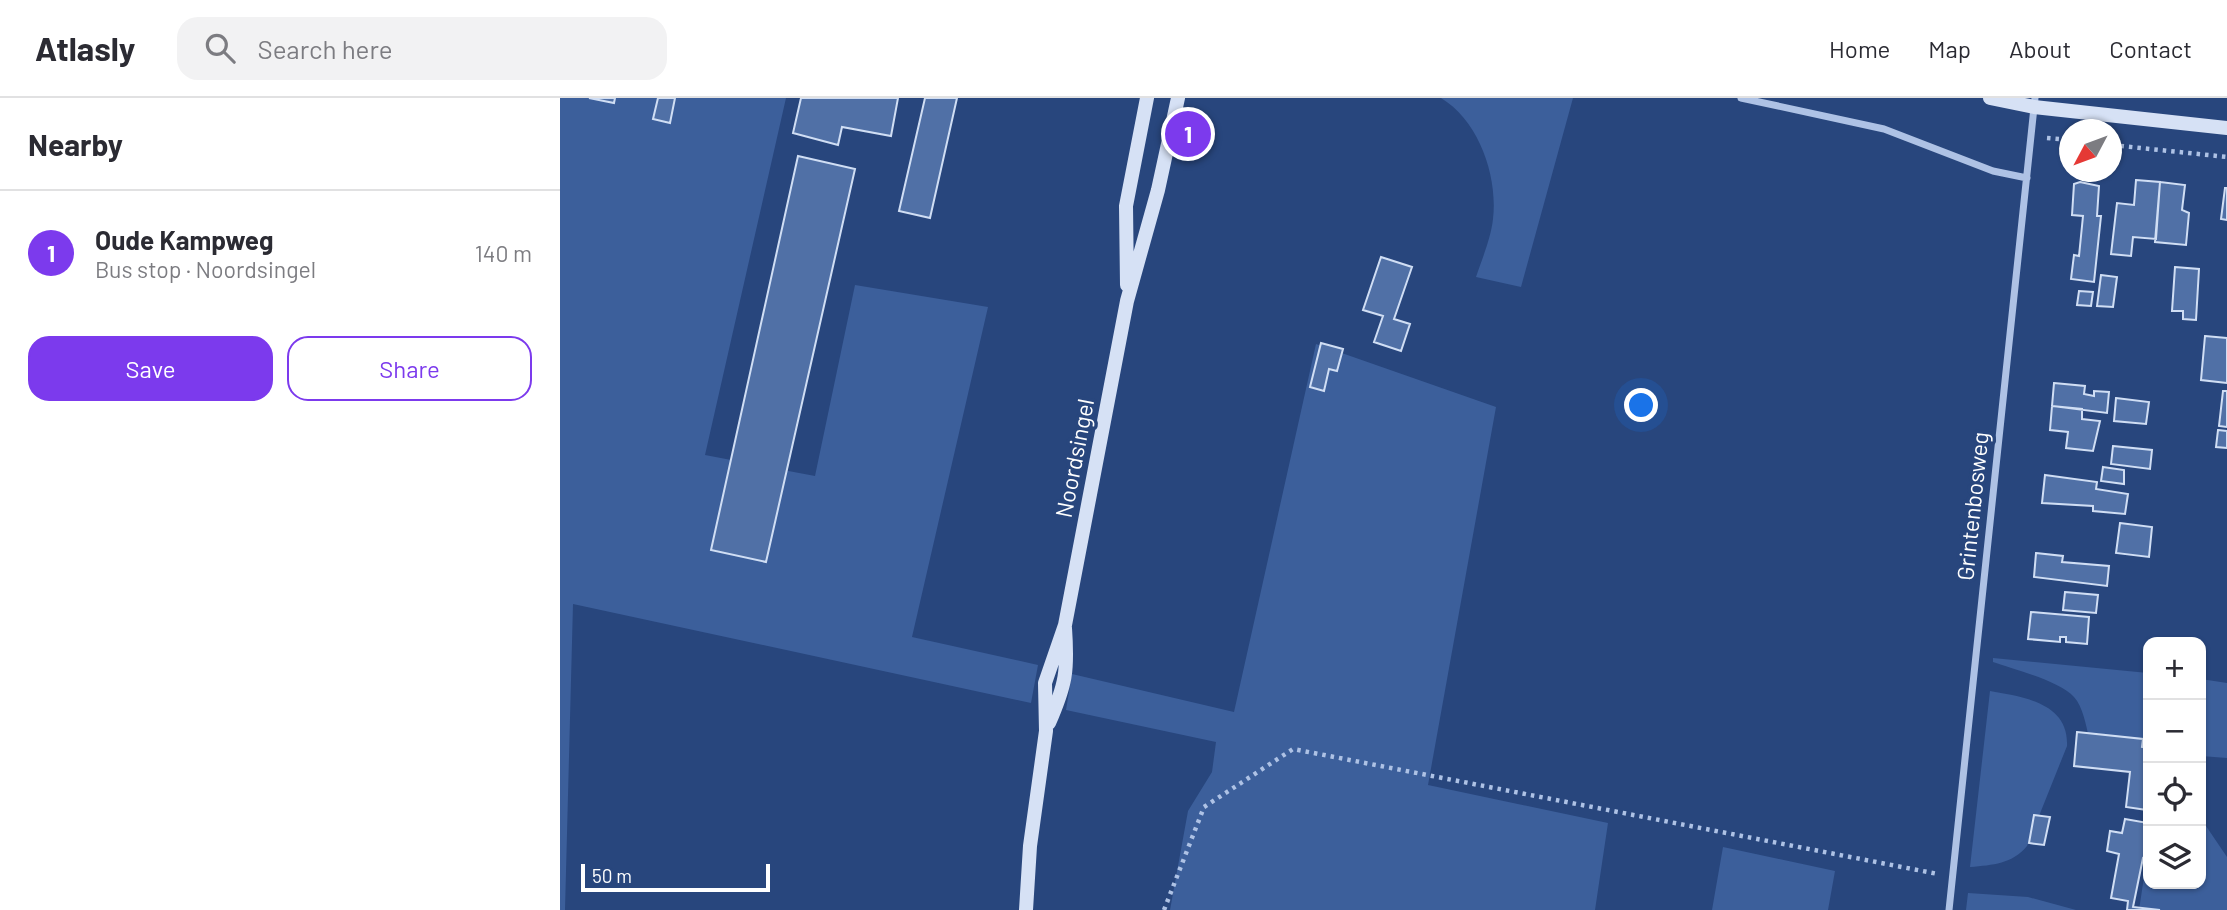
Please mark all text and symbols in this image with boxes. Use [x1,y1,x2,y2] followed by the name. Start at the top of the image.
[177,17,667,80] search box
[35,28,135,68] text: Atlasly
[201,29,239,67] icon: search
[257,33,393,64] text: Search here
[1829,34,1890,63] text: Home
[1928,34,1971,63] text: Map
[2009,34,2071,63] text: About
[2109,34,2192,63] text: Contact
[1165,108,1211,160] pin: 1
[2059,119,2122,182] north arrow
[28,126,123,162] text: Nearby
[95,224,274,255] text: Oude Kampweg
[47,239,55,267] text: 1
[475,239,532,267] text: 140 m
[95,255,316,283] text: Bus stop · Noordsingel
[28,336,273,401] button: Save
[287,336,532,401] button: Share
[1624,388,1658,422] your location
[1049,396,1099,520] street label: Noordsingel
[1950,430,1994,582] street label: Grintenbosweg
[2143,637,2206,889] map controls
[2143,637,2206,700] button: +
[2143,700,2206,763] button: −
[2143,763,2206,826] button: locate
[2143,826,2206,889] button: layers
[581,861,770,893] scale bar
[592,864,632,887] text: 50 m

